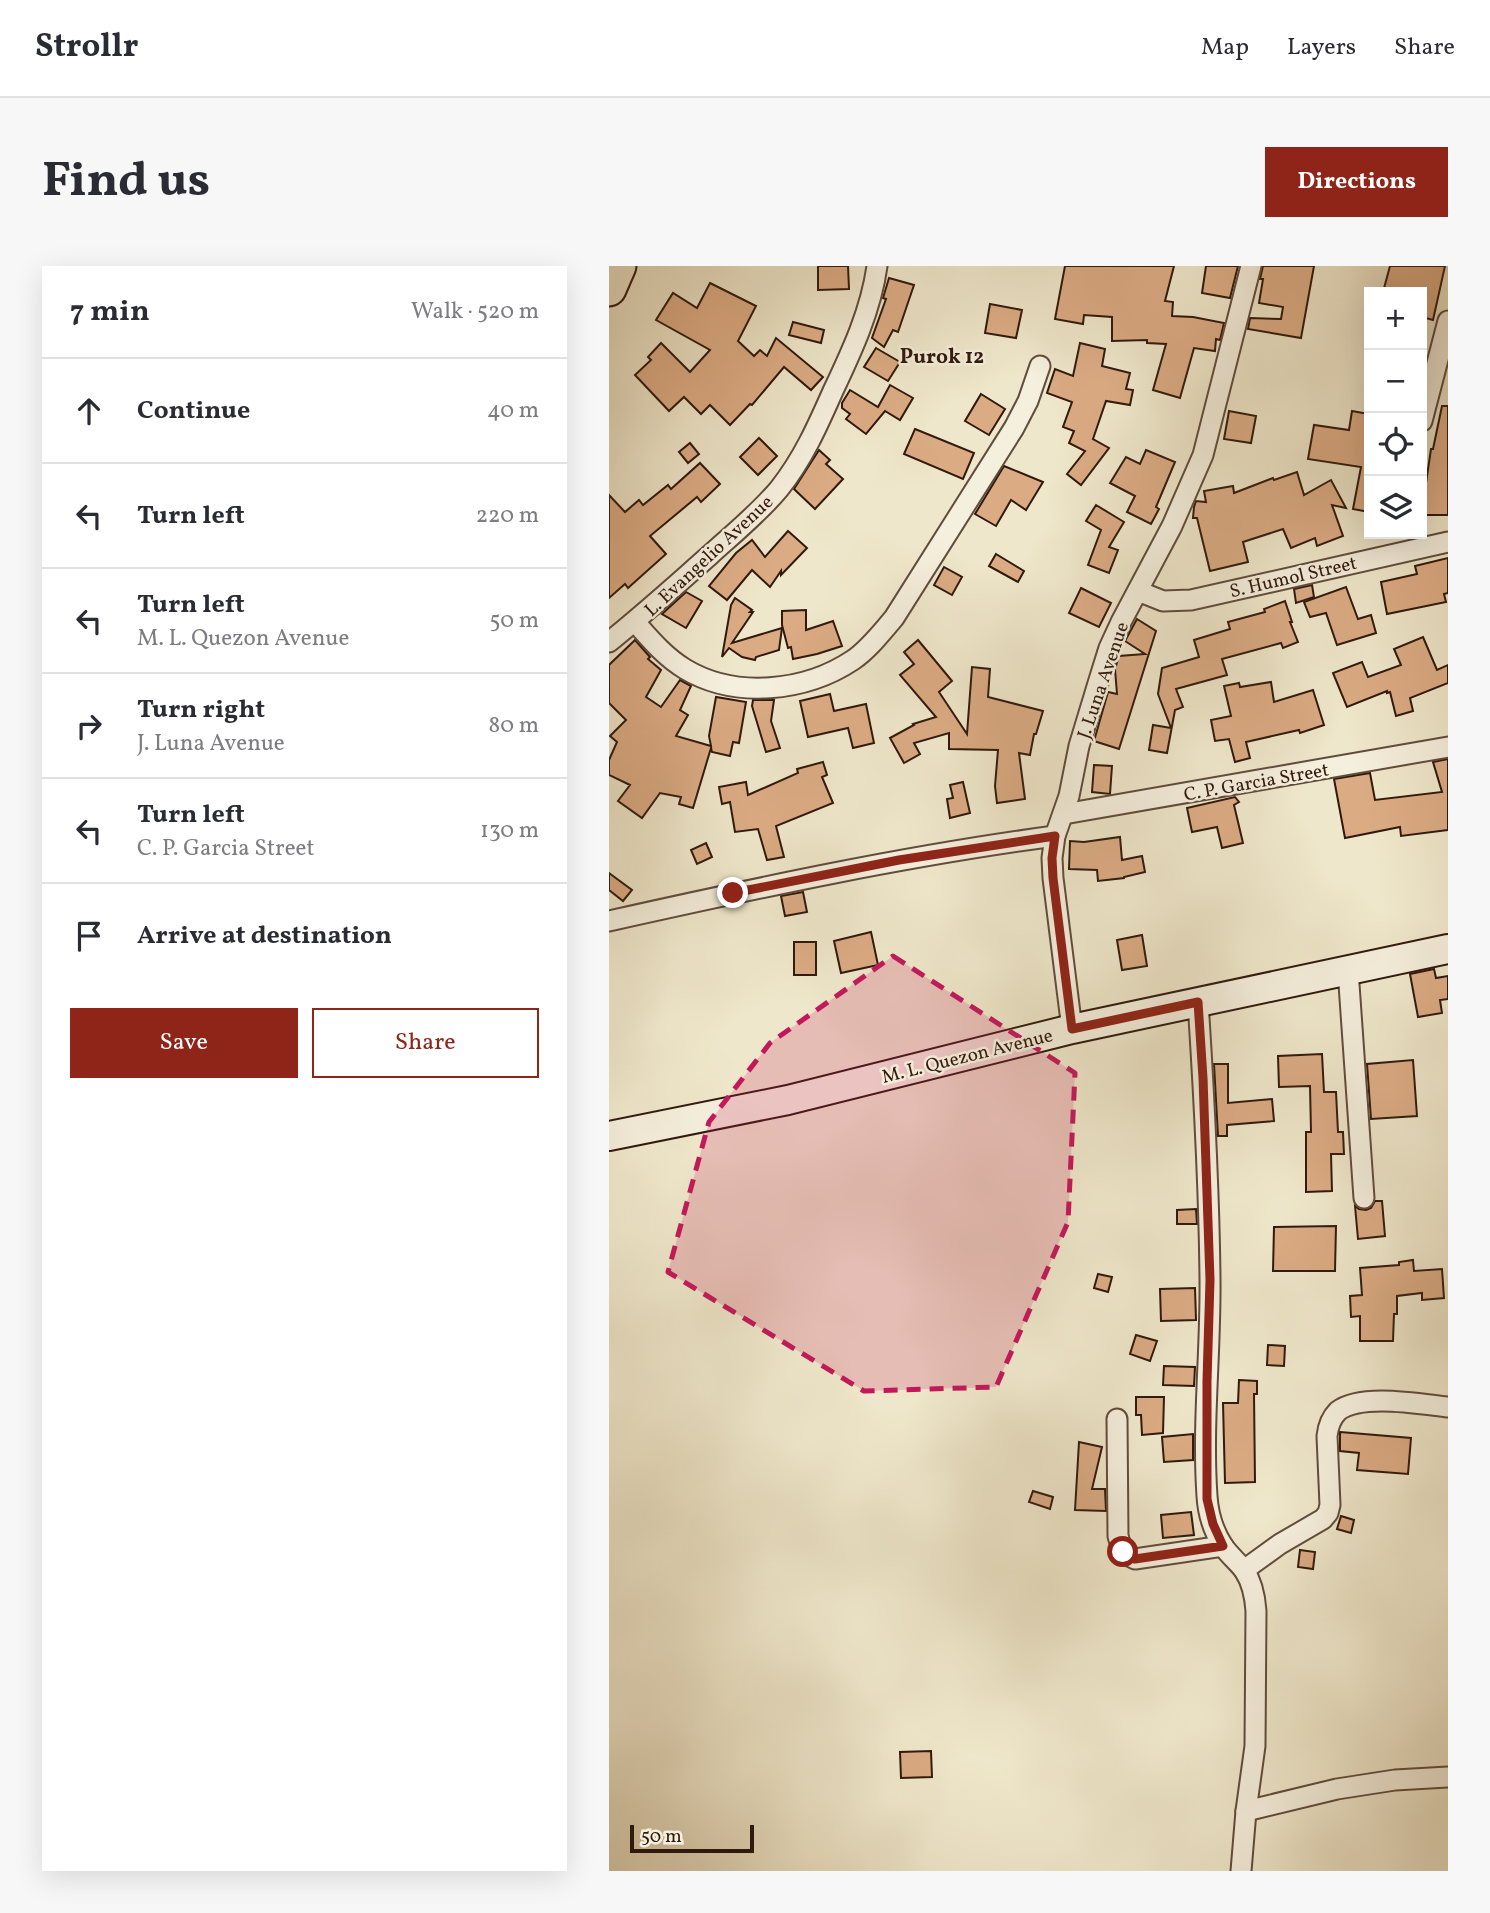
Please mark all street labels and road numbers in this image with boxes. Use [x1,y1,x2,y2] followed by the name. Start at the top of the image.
[639,490,779,623] street label: L. Evangelio Avenue
[1227,551,1360,605] street label: S. Humol Street
[1072,619,1136,743] street label: J. Luna Avenue
[1182,757,1331,809] street label: C. P. Garcia Street
[879,1023,1056,1091] street label: M. L. Quezon Avenue

